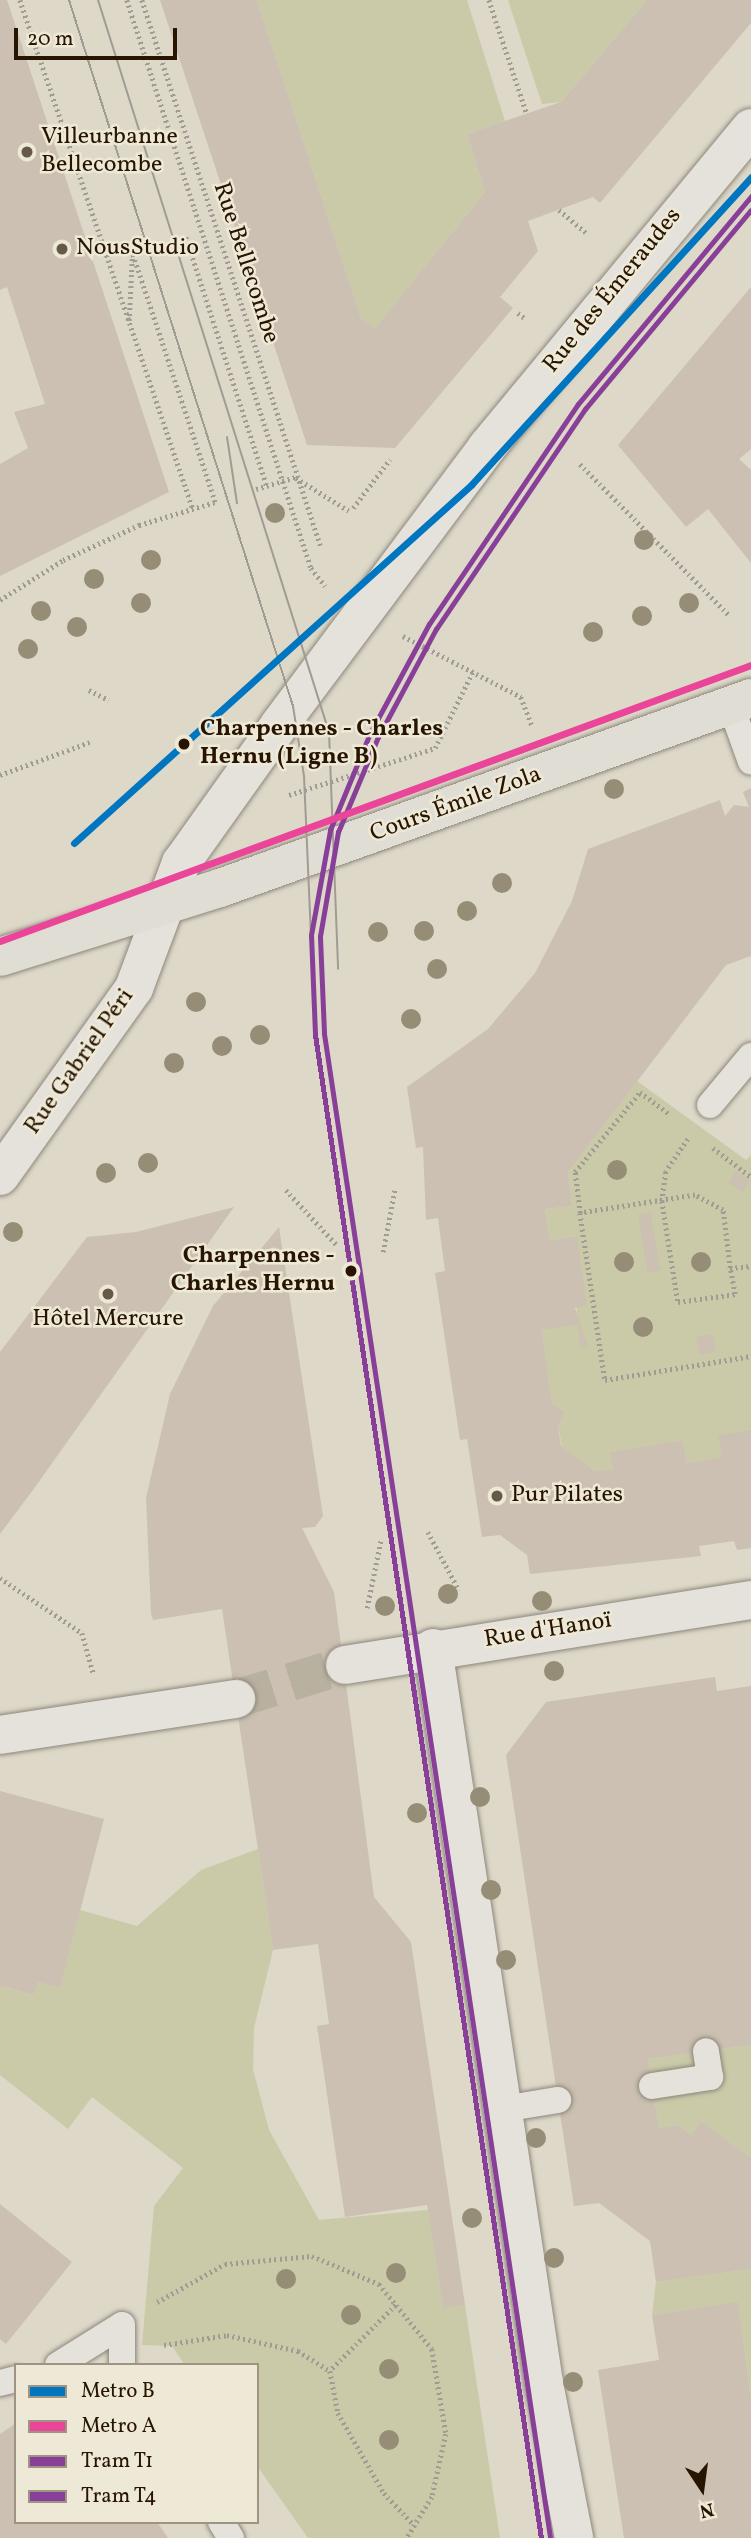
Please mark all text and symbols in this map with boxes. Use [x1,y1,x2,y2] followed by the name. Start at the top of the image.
[18,14,180,58] scale bar
[27,25,73,54] text: 20 m
[41,124,178,180] place label: Villeurbanne Bellecombe
[19,144,35,160] marker: Villeurbanne Bellecombe
[205,179,285,347] street label: Rue Bellecombe
[538,203,688,379] street label: Rue des Émeraudes
[76,235,199,263] place label: NousStudio
[54,241,70,257] marker: NousStudio
[200,716,444,772] place label: Charpennes - Charles Hernu (Ligne B)
[174,734,194,754] marker: Charpennes - Charles Hernu (Ligne B)
[366,761,546,849] street label: Cours Émile Zola
[19,983,141,1141] street label: Rue Gabriel Péri
[171,1243,335,1299] place label: Charpennes - Charles Hernu
[341,1261,361,1281] marker: Charpennes - Charles Hernu
[100,1286,116,1302] marker: Hôtel Mercure
[32,1306,184,1334] place label: Hôtel Mercure
[511,1482,623,1510] place label: Pur Pilates
[489,1488,505,1504] marker: Pur Pilates
[482,1607,614,1655] street label: Rue d'Hanoï
[14,2363,259,2524] legend
[81,2377,155,2406] text: Metro B
[81,2412,156,2441] text: Metro A
[81,2447,153,2476] text: Tram T1
[667,2454,737,2524] north arrow
[81,2482,157,2511] text: Tram T4
[697,2495,716,2524] text: N

